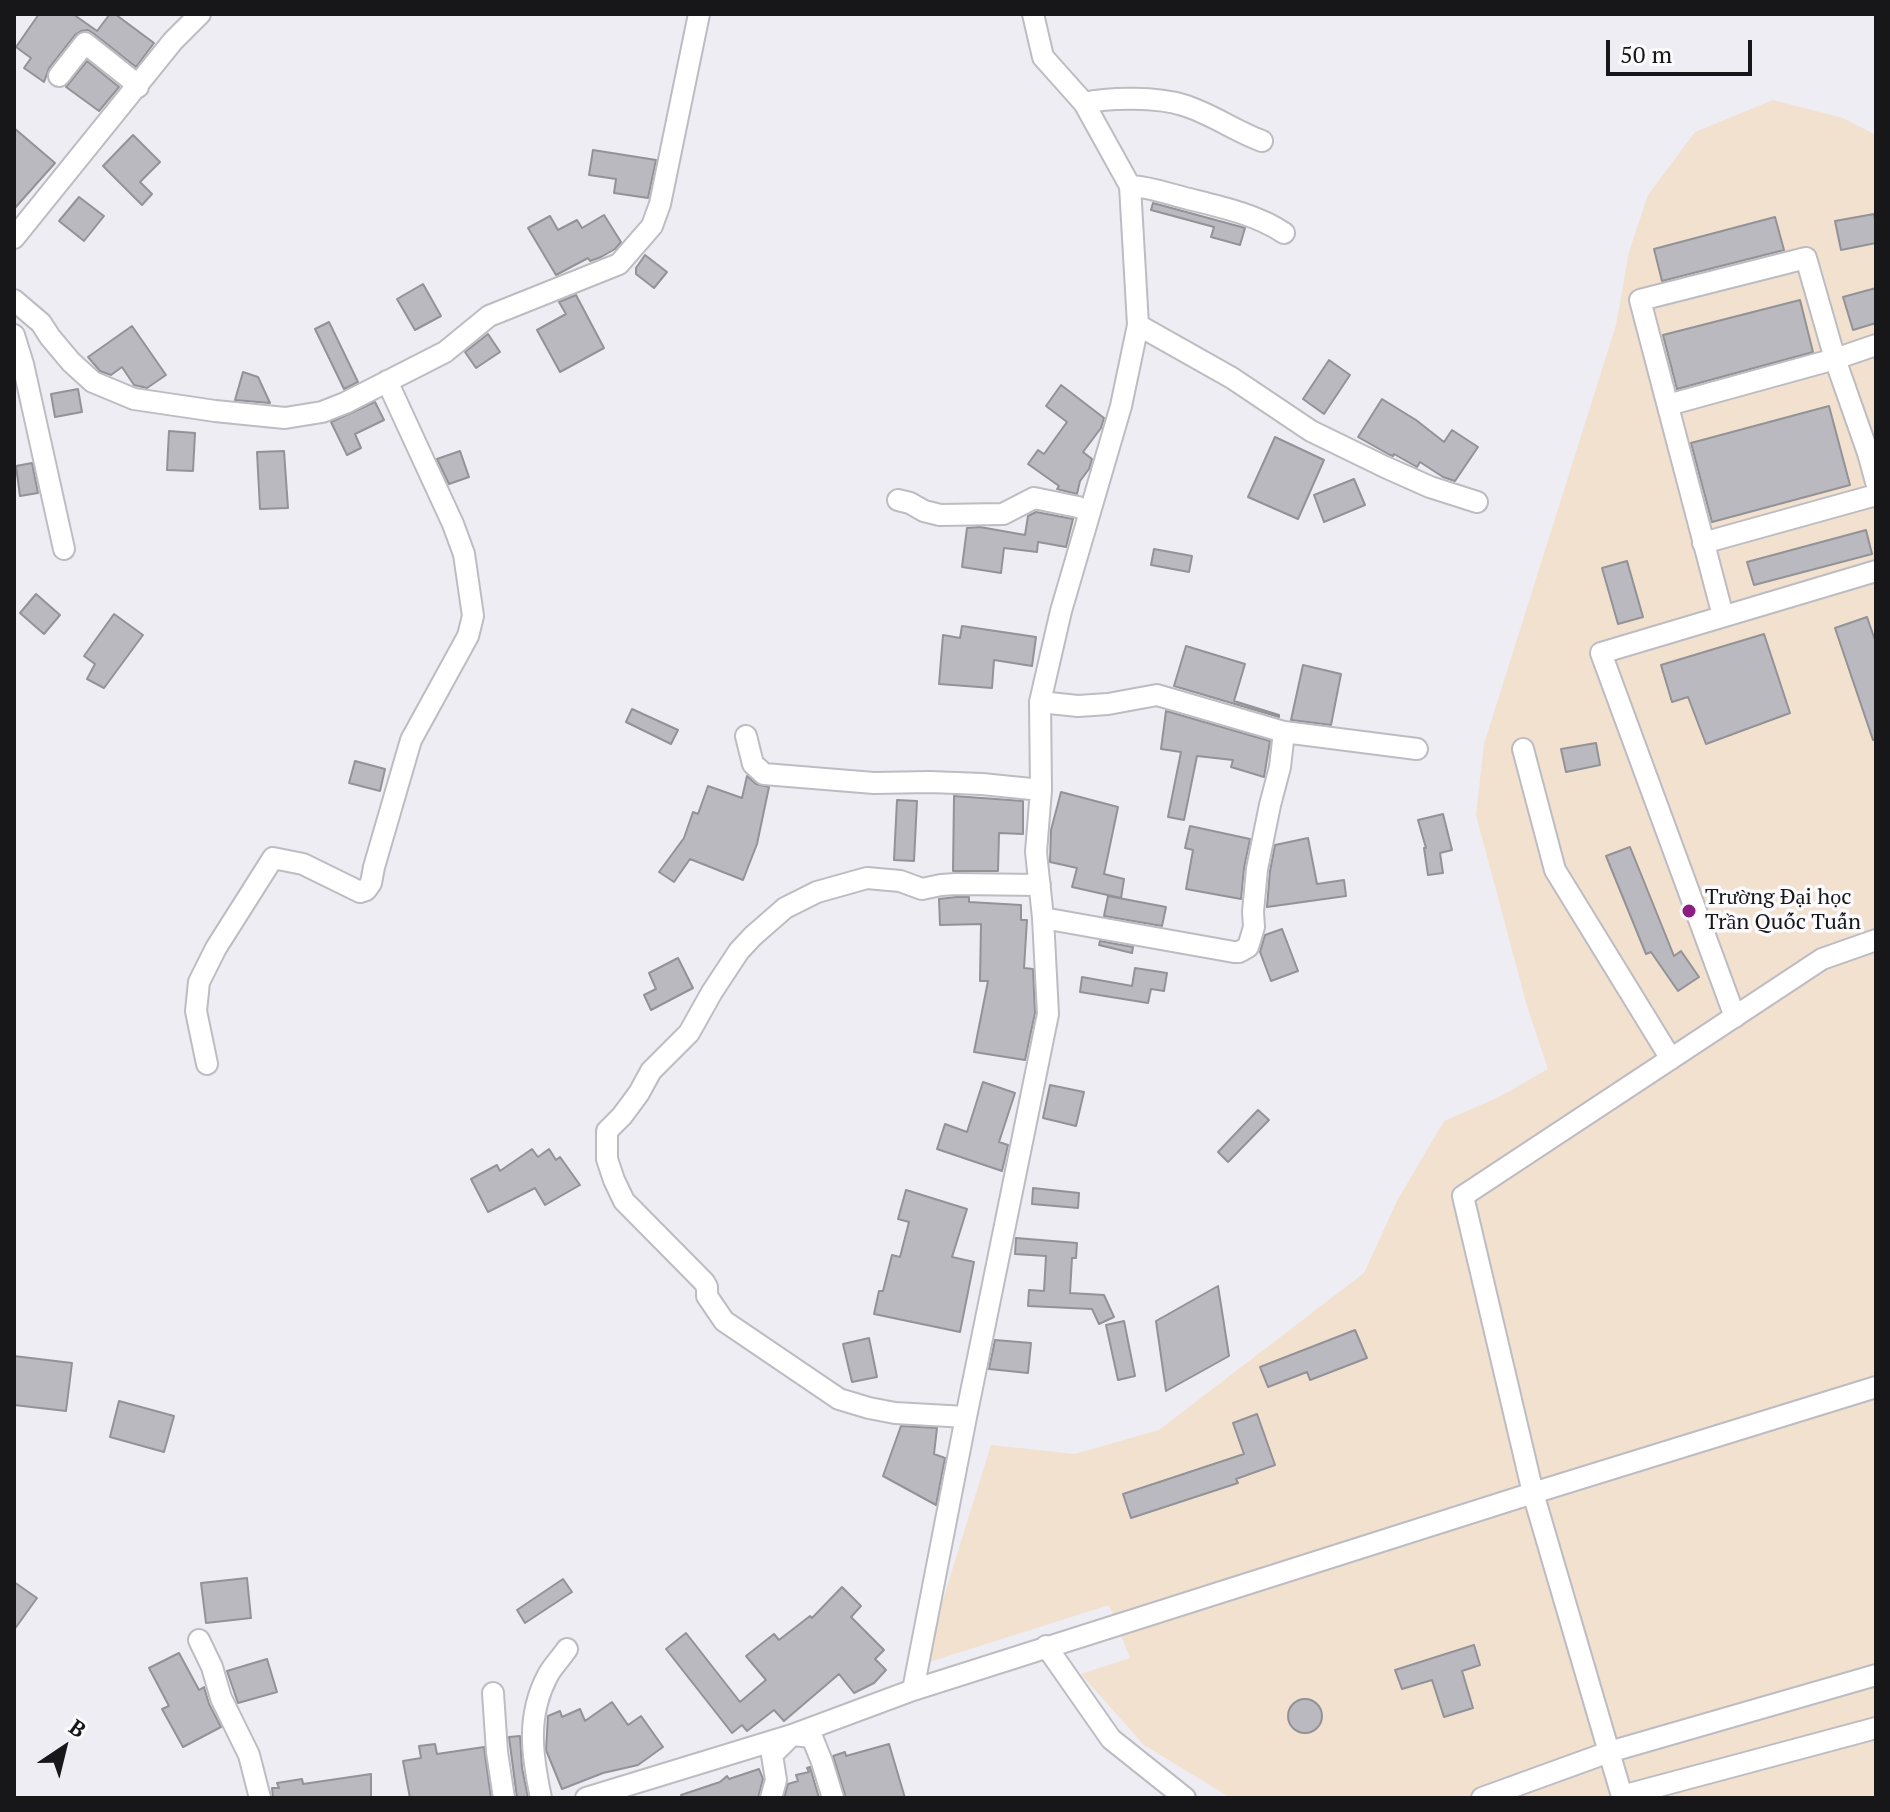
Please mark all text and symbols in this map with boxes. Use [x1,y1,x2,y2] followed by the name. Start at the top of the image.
[1610,24,1756,74] scale bar
[1620,38,1672,70] text: 50 m
[1705,885,1861,936] place label: Trường Đại học Trần Quốc Tuấn
[1680,902,1698,920] marker: Trường Đại học Trần Quốc Tuấn
[24,1708,104,1788] north arrow
[64,1712,92,1744] text: B

